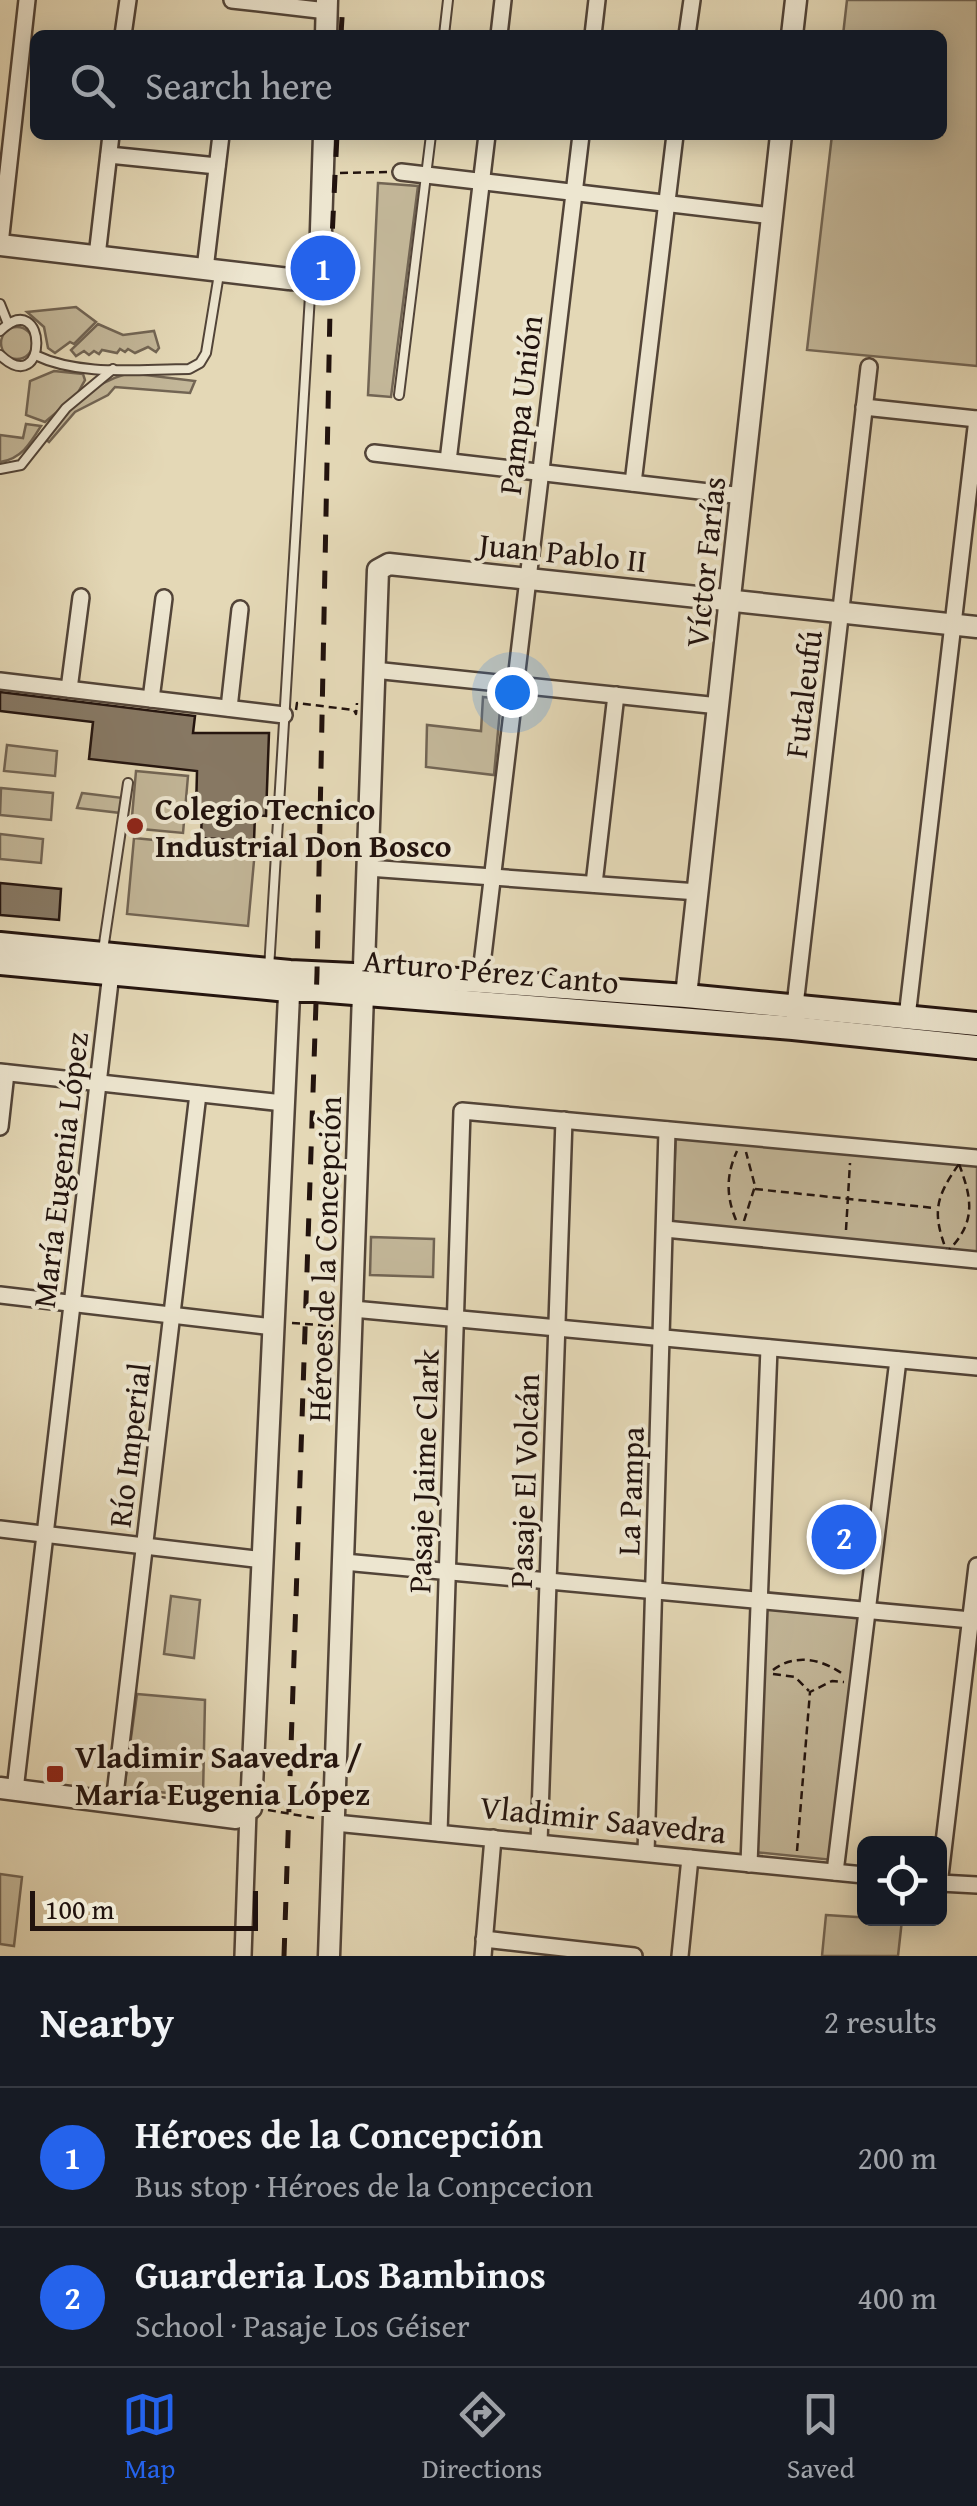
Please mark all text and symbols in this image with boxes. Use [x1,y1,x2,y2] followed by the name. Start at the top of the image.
[30,30,947,140] search box
[145,57,333,113] text: Search here
[65,58,120,113] icon: search
[290,230,356,306] pin: 1
[486,313,554,497] street label: Pampa Unión
[673,474,737,650] street label: Víctor Farías
[473,519,649,584] street label: Juan Pablo II
[772,627,834,761] street label: Futaleufú
[487,667,538,718] your location
[155,785,451,869] place label: Colegio Tecnico Industrial Don Bosco
[124,815,146,837] marker: Colegio Tecnico Industrial Don Bosco
[361,936,621,1006] street label: Arturo Pérez Canto
[20,1029,100,1311] street label: María Eugenia López
[295,1095,353,1423] street label: Héroes de la Concepción
[395,1347,451,1594] street label: Pasaje Jaime Clark
[96,1360,162,1530] street label: Río Imperial
[497,1373,551,1589] street label: Pasaje El Volcán
[604,1426,656,1556] street label: La Pampa
[812,1500,876,1574] pin: 2
[75,1733,370,1817] place label: Vladimir Saavedra / María Eugenia López
[44,1763,66,1785] marker: Vladimir Saavedra / María Eugenia López
[478,1783,728,1855] street label: Vladimir Saavedra
[857,1836,947,1926] map controls
[857,1836,947,1926] button: locate
[30,1886,258,1930] scale bar
[45,1888,114,1929] text: 100 m
[40,1991,174,2052] text: Nearby
[824,1998,937,2045] text: 2 results
[135,2106,543,2162] text: Héroes de la Concepción
[64,2134,81,2181] text: 1
[858,2134,937,2181] text: 200 m
[135,2162,593,2209] text: Bus stop · Héroes de la Conpcecion
[135,2246,546,2302] text: Guarderia Los Bambinos
[64,2274,81,2321] text: 2
[858,2274,937,2321] text: 400 m
[135,2302,470,2349] text: School · Pasaje Los Géiser
[122,2387,177,2488] tab: Map
[422,2387,542,2488] tab: Directions
[787,2387,855,2488] tab: Saved

